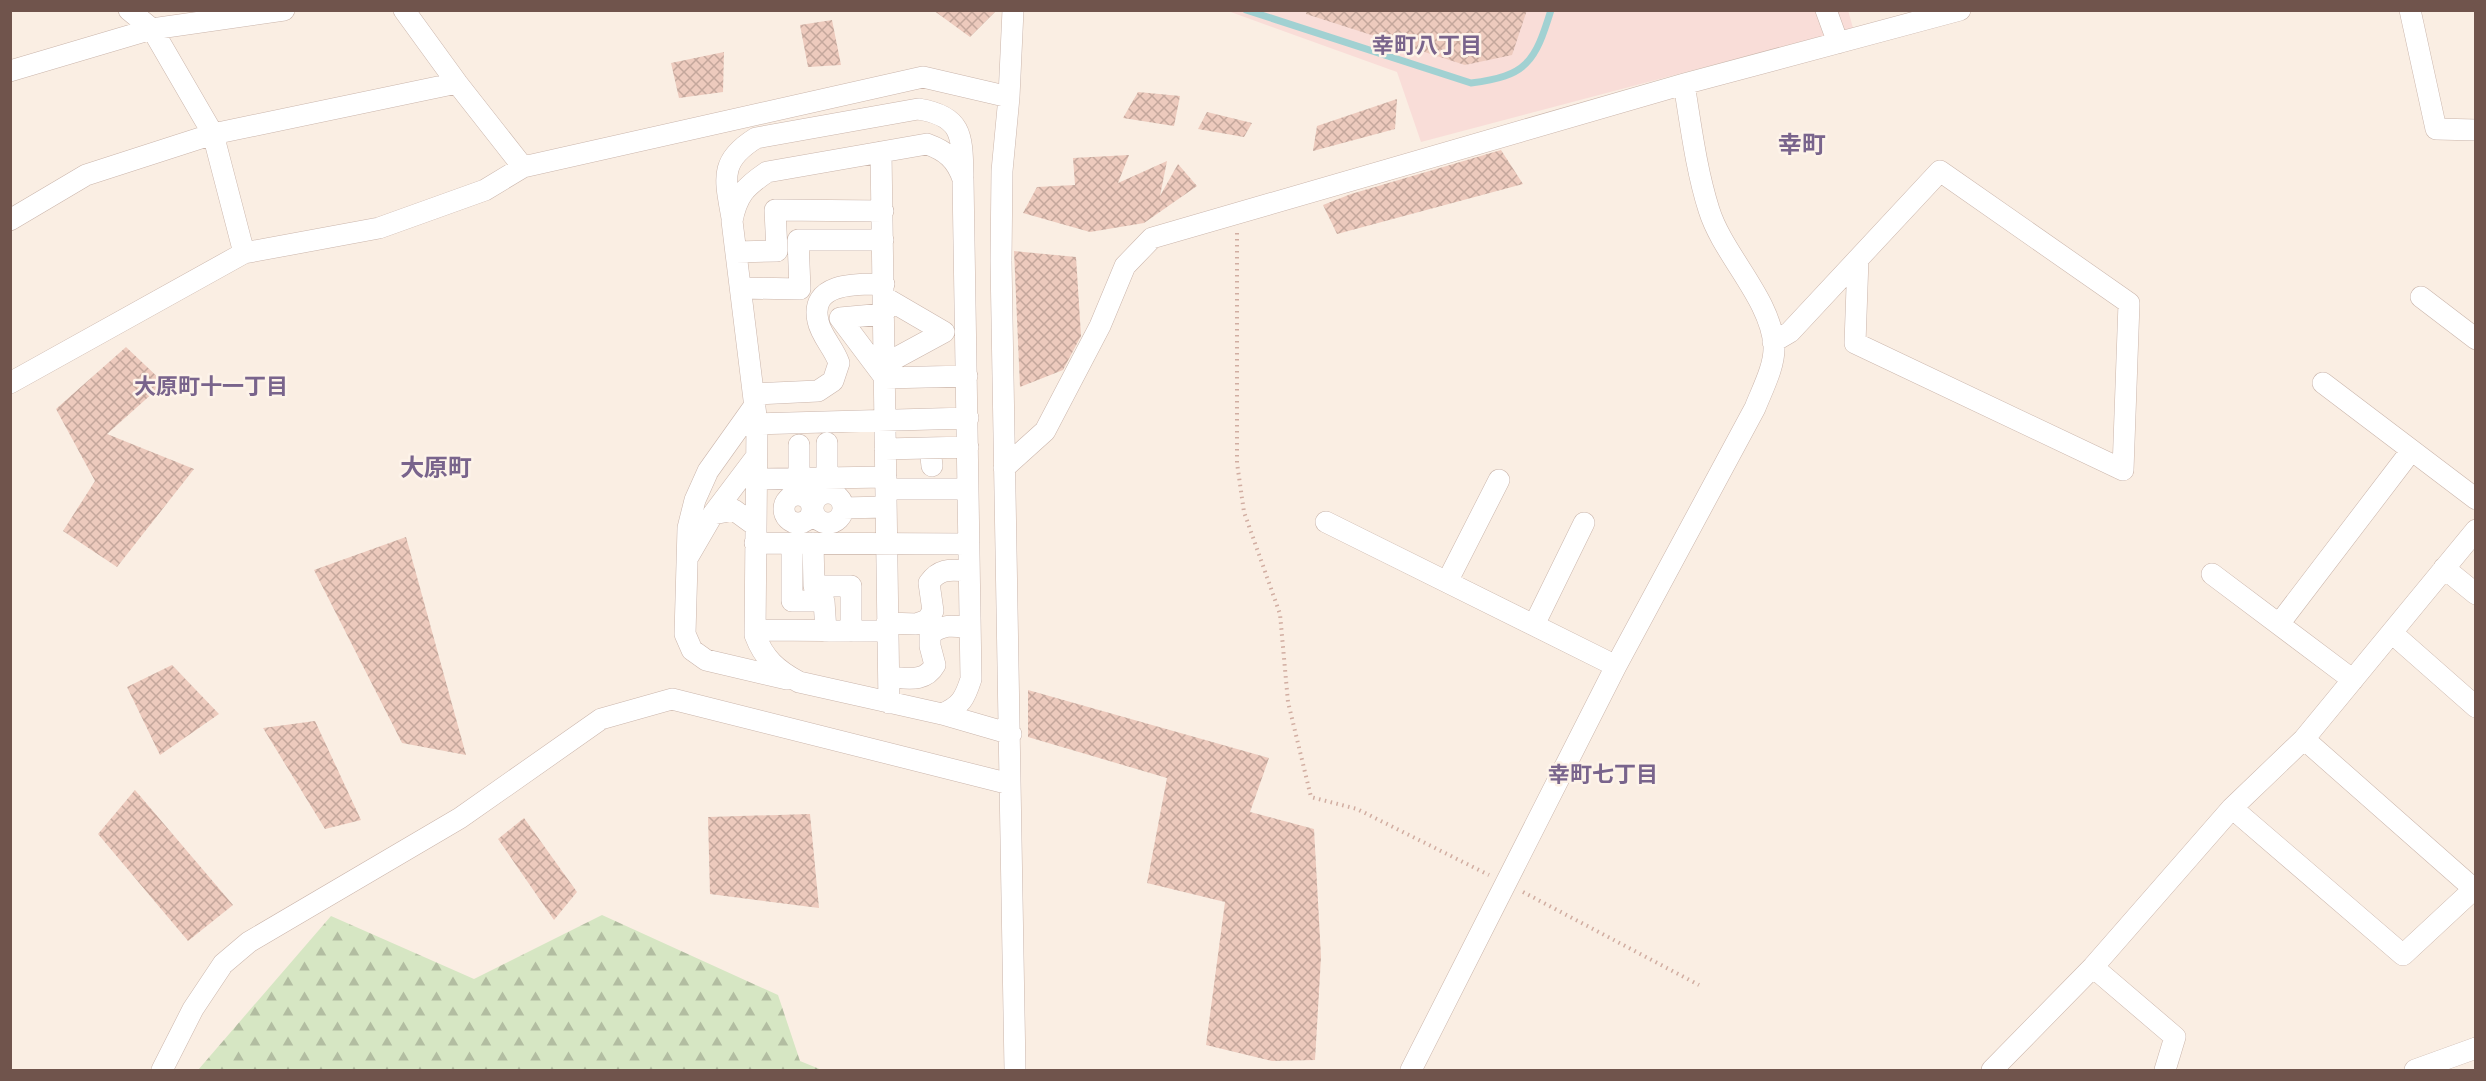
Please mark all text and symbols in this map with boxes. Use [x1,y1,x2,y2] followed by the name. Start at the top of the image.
[1372,33,1482,59] district label: 幸町八丁目
[1778,131,1826,159] district label: 幸町
[134,374,288,400] district label: 大原町十一丁目
[400,454,472,482] district label: 大原町
[1548,762,1658,788] district label: 幸町七丁目

